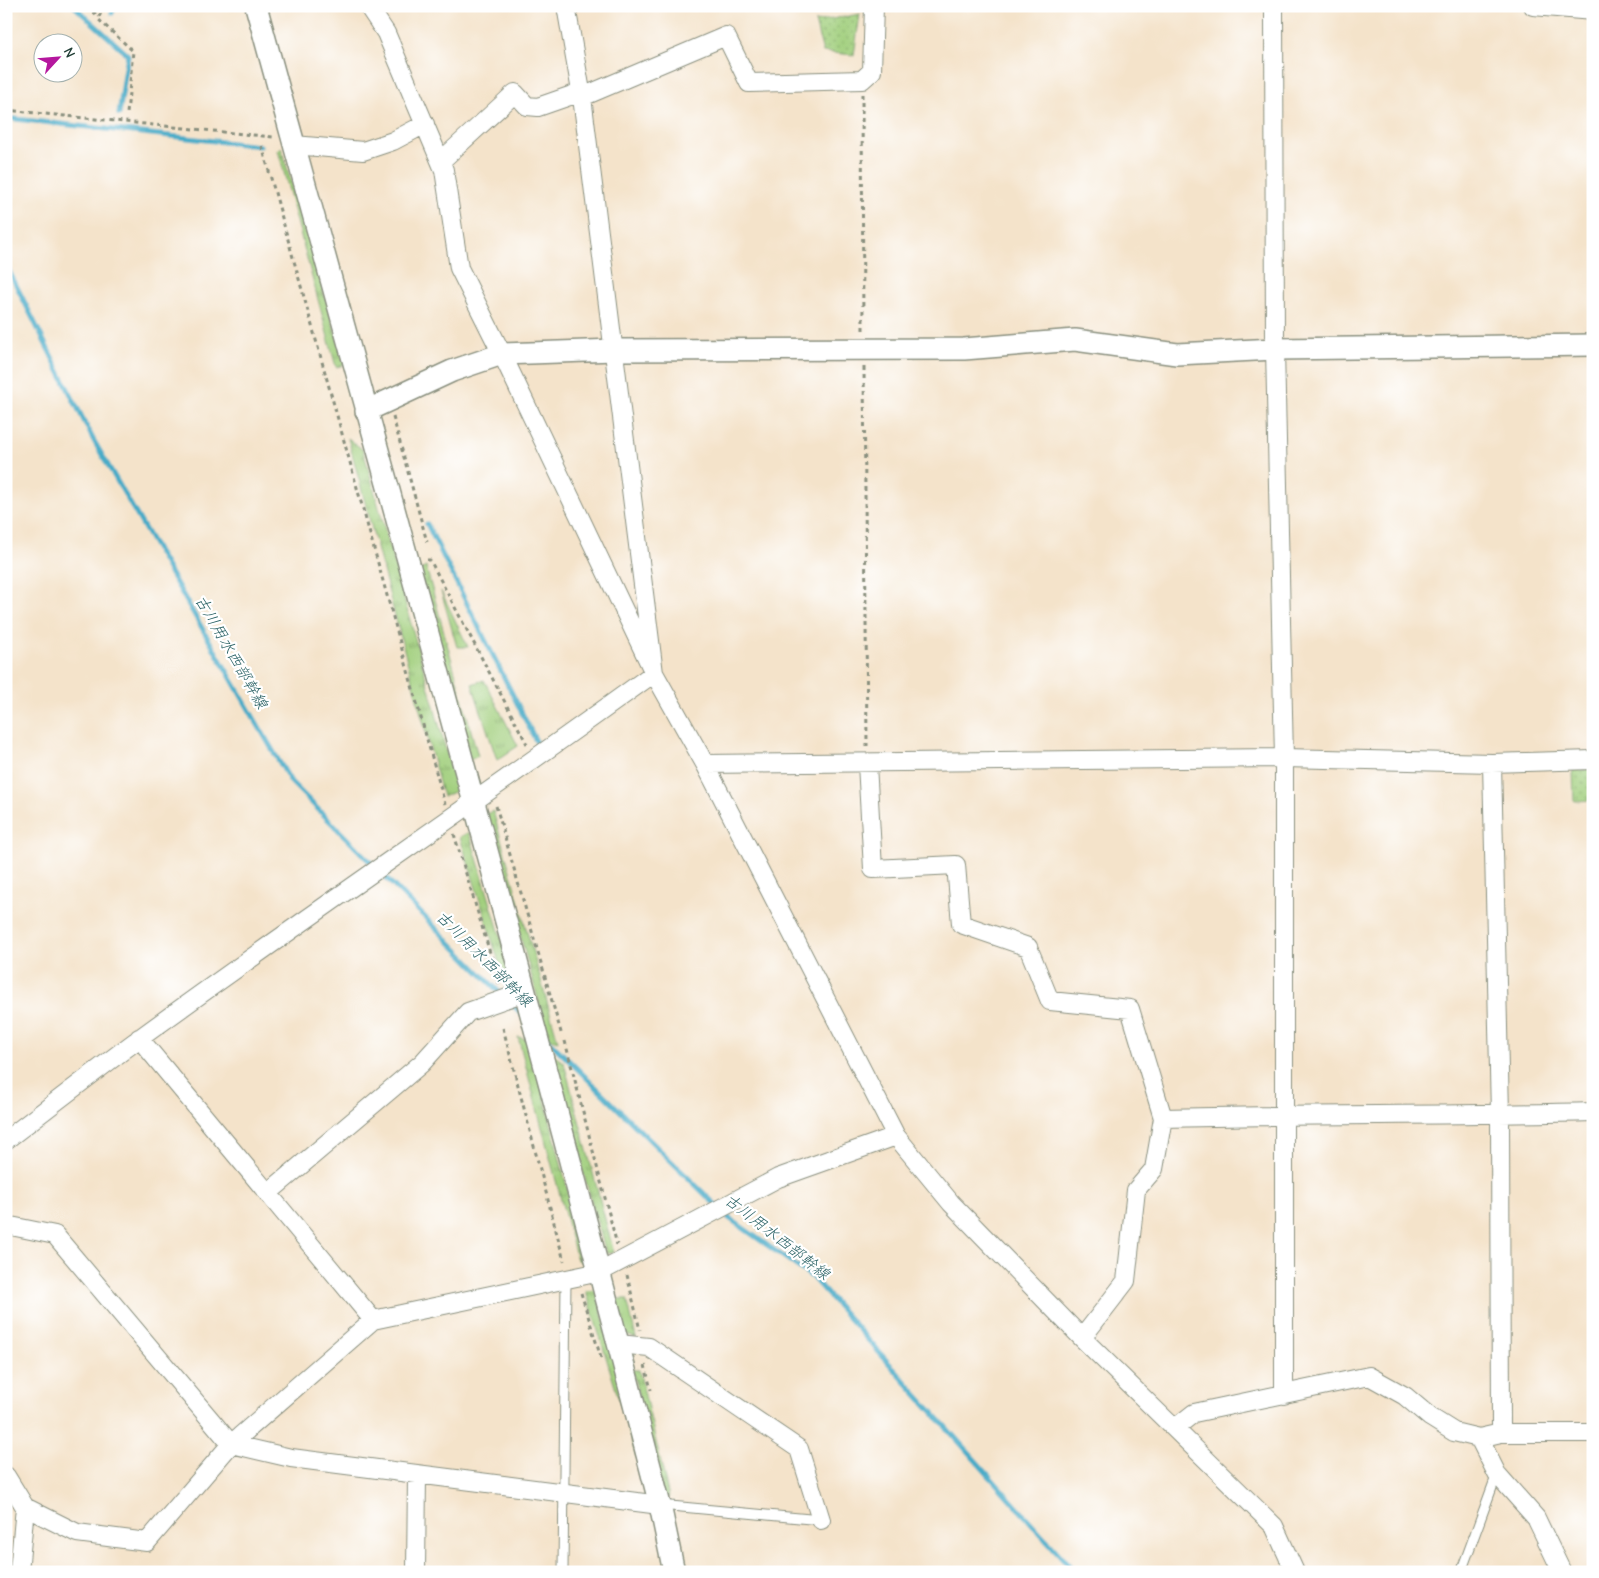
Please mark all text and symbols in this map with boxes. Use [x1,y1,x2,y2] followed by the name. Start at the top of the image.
[32,32,82,82] north arrow
[60,45,79,60] text: N
[191,592,271,713] water label: 古川用水西部幹線
[432,907,536,1011] water label: 古川用水西部幹線
[721,1191,834,1284] water label: 古川用水西部幹線

